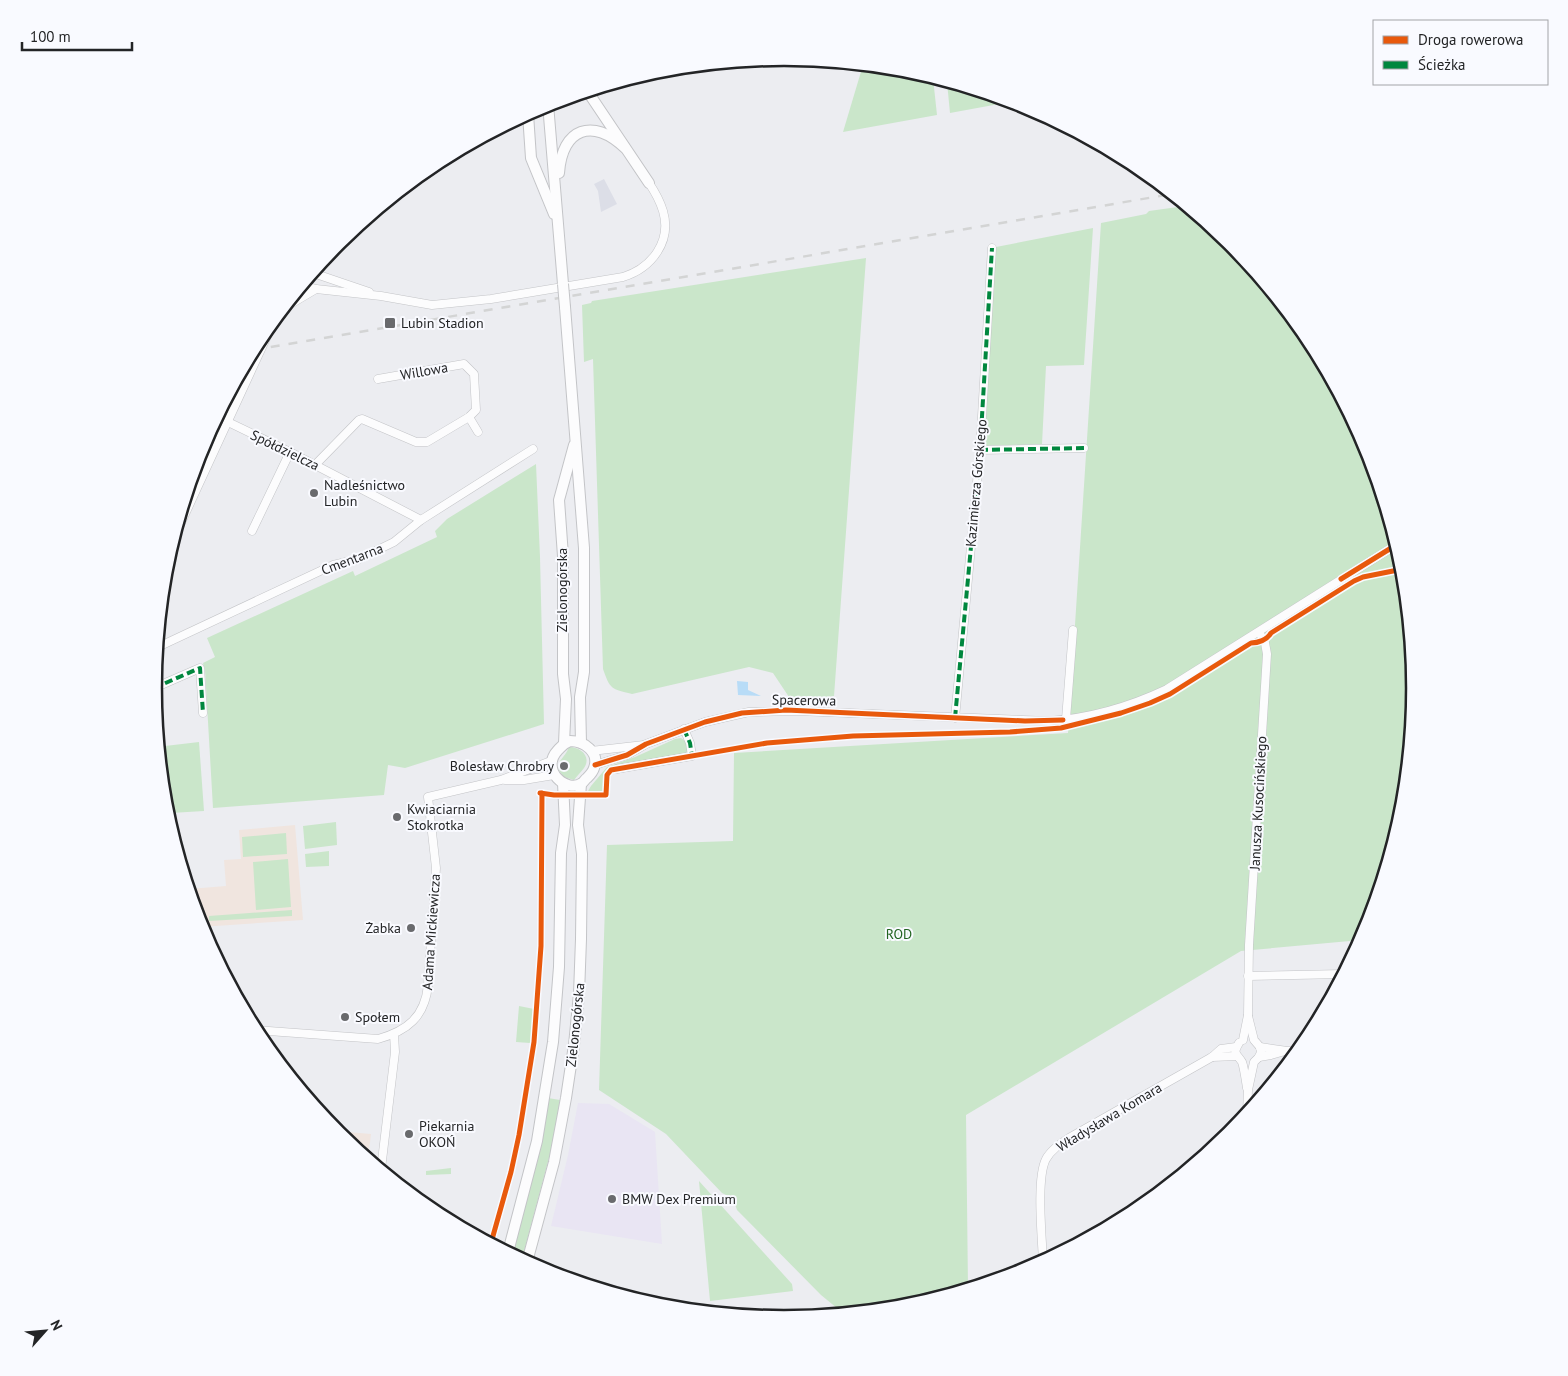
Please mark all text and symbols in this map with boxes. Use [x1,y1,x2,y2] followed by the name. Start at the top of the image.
[22,20,132,52] scale bar
[1373,20,1548,85] legend
[30,27,71,46] text: 100 m
[1418,30,1523,49] text: Droga rowerowa
[1418,55,1466,74] text: Ścieżka
[401,314,484,332] place label: Lubin Stadion
[383,316,397,330] marker: Lubin Stadion
[399,358,449,384] street label: Willowa
[961,418,991,548] street label: Kazimierza Górskiego
[248,426,323,474] street label: Spółdzielcza
[324,476,405,510] place label: Nadleśnictwo Lubin
[308,487,320,499] marker: Nadleśnictwo Lubin
[318,539,386,579] street label: Cmentarna
[553,548,571,632] street label: Zielonogórska
[772,690,836,710] street label: Spacerowa
[1245,736,1270,871] street label: Janusza Kusocińskiego
[450,757,554,775] place label: Bolesław Chrobry
[558,760,570,772] marker: Bolesław Chrobry
[407,800,476,834] place label: Kwiaciarnia Stokrotka
[391,811,403,823] marker: Kwiaciarnia Stokrotka
[418,873,444,991] street label: Adama Mickiewicza
[366,919,401,937] place label: Żabka
[405,922,417,934] marker: Żabka
[886,925,912,943] park label: ROD
[562,982,588,1068] street label: Zielonogórska
[355,1008,400,1026] place label: Społem
[339,1011,351,1023] marker: Społem
[1053,1078,1165,1156] street label: Władysława Komara
[419,1117,475,1151] place label: Piekarnia OKOŃ
[403,1128,415,1140] marker: Piekarnia OKOŃ
[622,1190,736,1208] place label: BMW Dex Premium
[606,1193,618,1205] marker: BMW Dex Premium
[20,1306,70,1356] north arrow
[46,1317,67,1333] text: N

